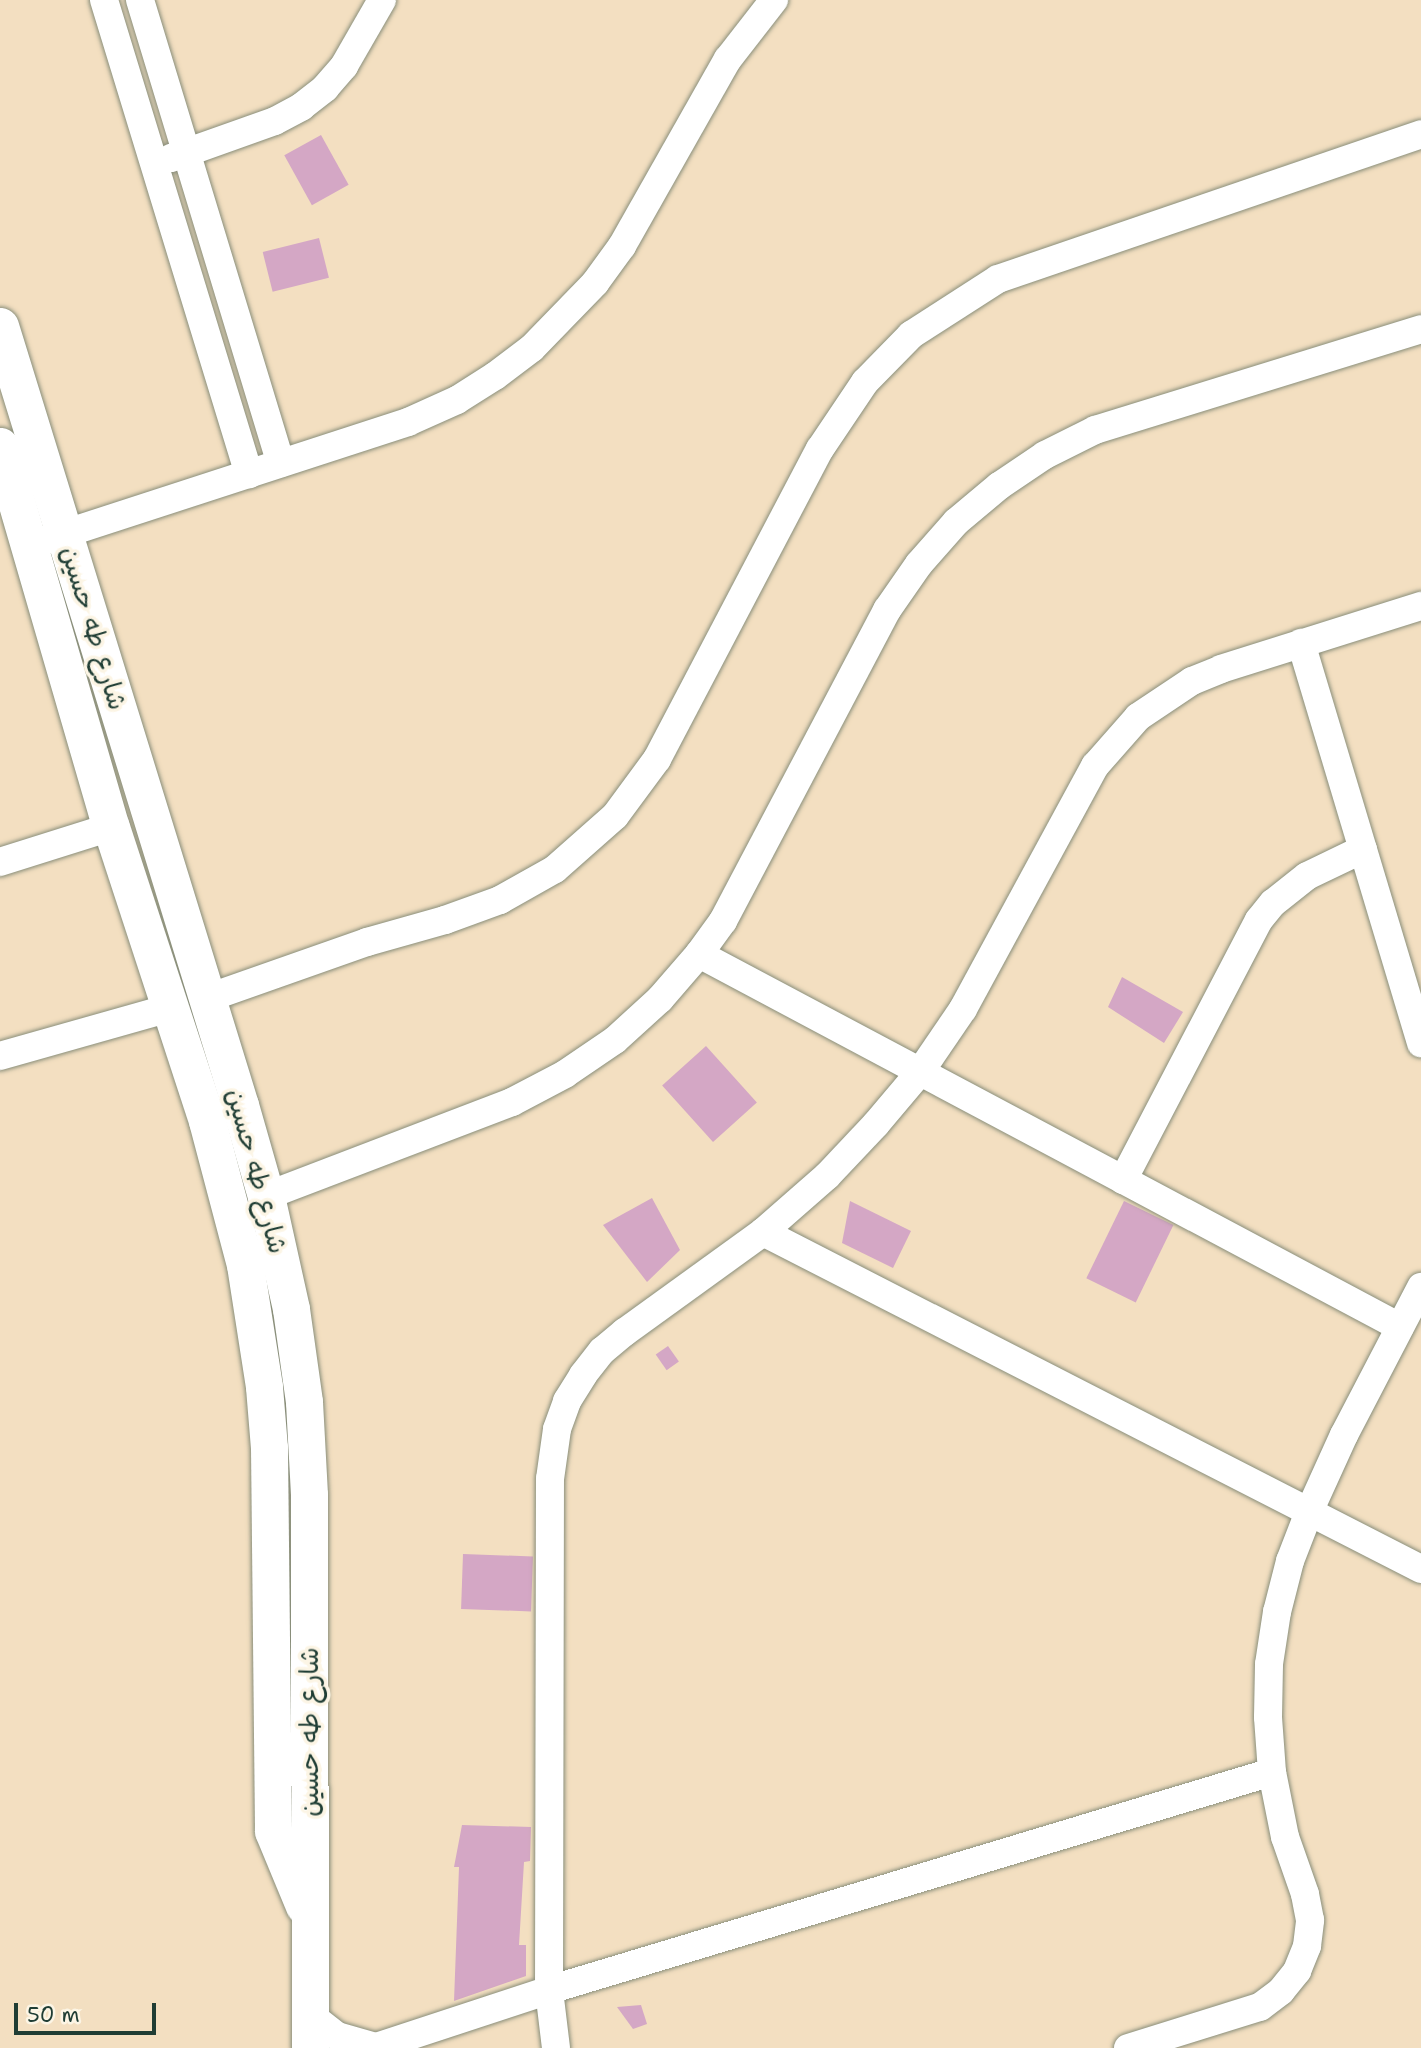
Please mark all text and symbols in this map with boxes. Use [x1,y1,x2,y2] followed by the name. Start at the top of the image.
[54,542,134,714] street label: شارع طه حسين
[220,1085,294,1257] street label: شارع طه حسين
[293,1647,325,1817] street label: شارع طه حسين
[18,1988,159,2032] scale bar
[27,2001,80,2029] text: 50 m

